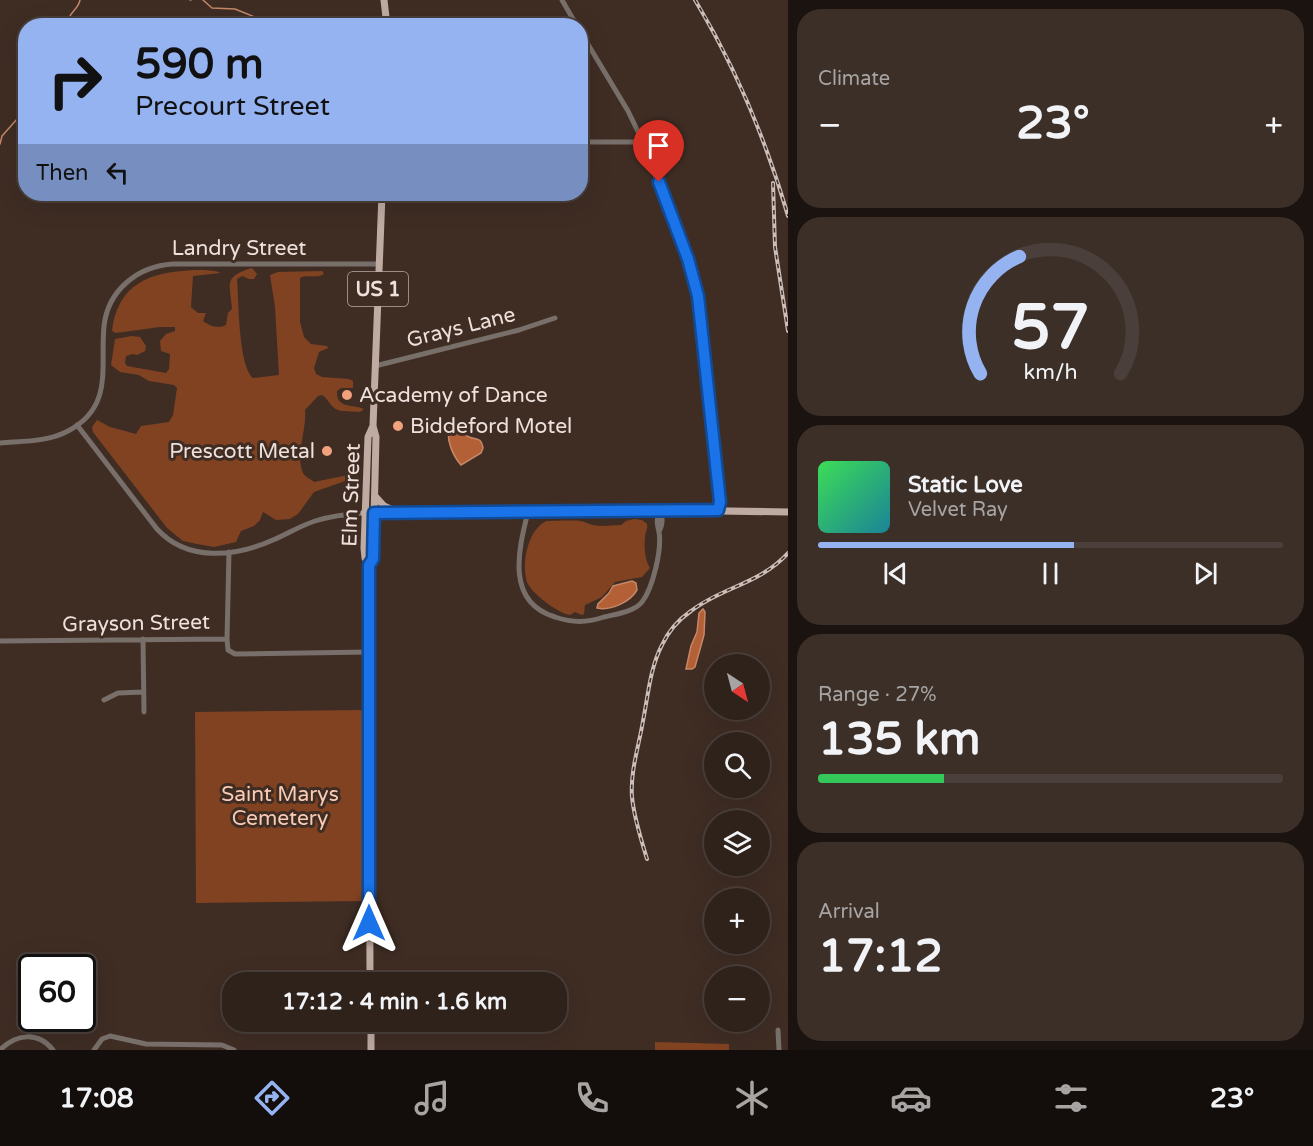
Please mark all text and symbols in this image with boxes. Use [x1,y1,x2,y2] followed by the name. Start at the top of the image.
[135,39,264,90] text: 590 m
[36,42,114,120] icon: right
[818,67,890,91] text: Climate
[135,90,330,123] text: Precourt Street
[1016,97,1090,151] text: 23°
[818,106,842,145] text: −
[1264,106,1283,145] text: +
[633,120,684,182] pin
[642,129,675,162] icon: arrive
[101,156,134,189] icon: left
[36,160,89,186] text: Then
[172,236,306,261] street label: Landry Street
[348,272,408,306] road number: US 1
[1011,291,1090,366] text: 57
[404,302,518,353] street label: Grays Lane
[1024,359,1077,385] text: km/h
[359,383,548,408] place label: Academy of Dance
[340,388,354,402] marker: Academy of Dance
[410,414,572,439] place label: Biddeford Motel
[391,419,405,433] marker: Biddeford Motel
[169,439,315,464] place label: Prescott Metal
[337,443,366,547] street label: Elm Street
[320,444,334,458] marker: Prescott Metal
[908,472,1023,498] text: Static Love
[908,498,1008,522] text: Velvet Ray
[879,557,912,590] icon: previous
[1034,557,1067,590] icon: pause
[1189,557,1222,590] icon: next
[62,610,210,637] street label: Grayson Street
[704,654,770,720] north arrow
[704,654,770,1032] map controls
[818,683,937,707] text: Range · 27%
[818,713,980,767] text: 135 km
[704,732,770,798] button: search
[221,782,339,831] park label: Saint Marys Cemetery
[704,810,770,876] button: layers
[704,888,770,954] button: +
[337,891,401,955] position arrow
[818,900,880,924] text: Arrival
[818,930,943,984] text: 17:12
[18,954,96,1032] speed limit sign: 60
[704,966,770,1032] button: −
[282,989,507,1015] text: 17:12 · 4 min · 1.6 km
[251,1077,293,1119] icon: directions
[411,1077,453,1119] icon: music
[571,1077,613,1119] icon: phone
[731,1077,773,1119] icon: climate
[890,1077,932,1119] icon: car
[1050,1077,1092,1119] icon: filters
[59,1082,134,1115] text: 17:08
[1210,1082,1254,1115] text: 23°

